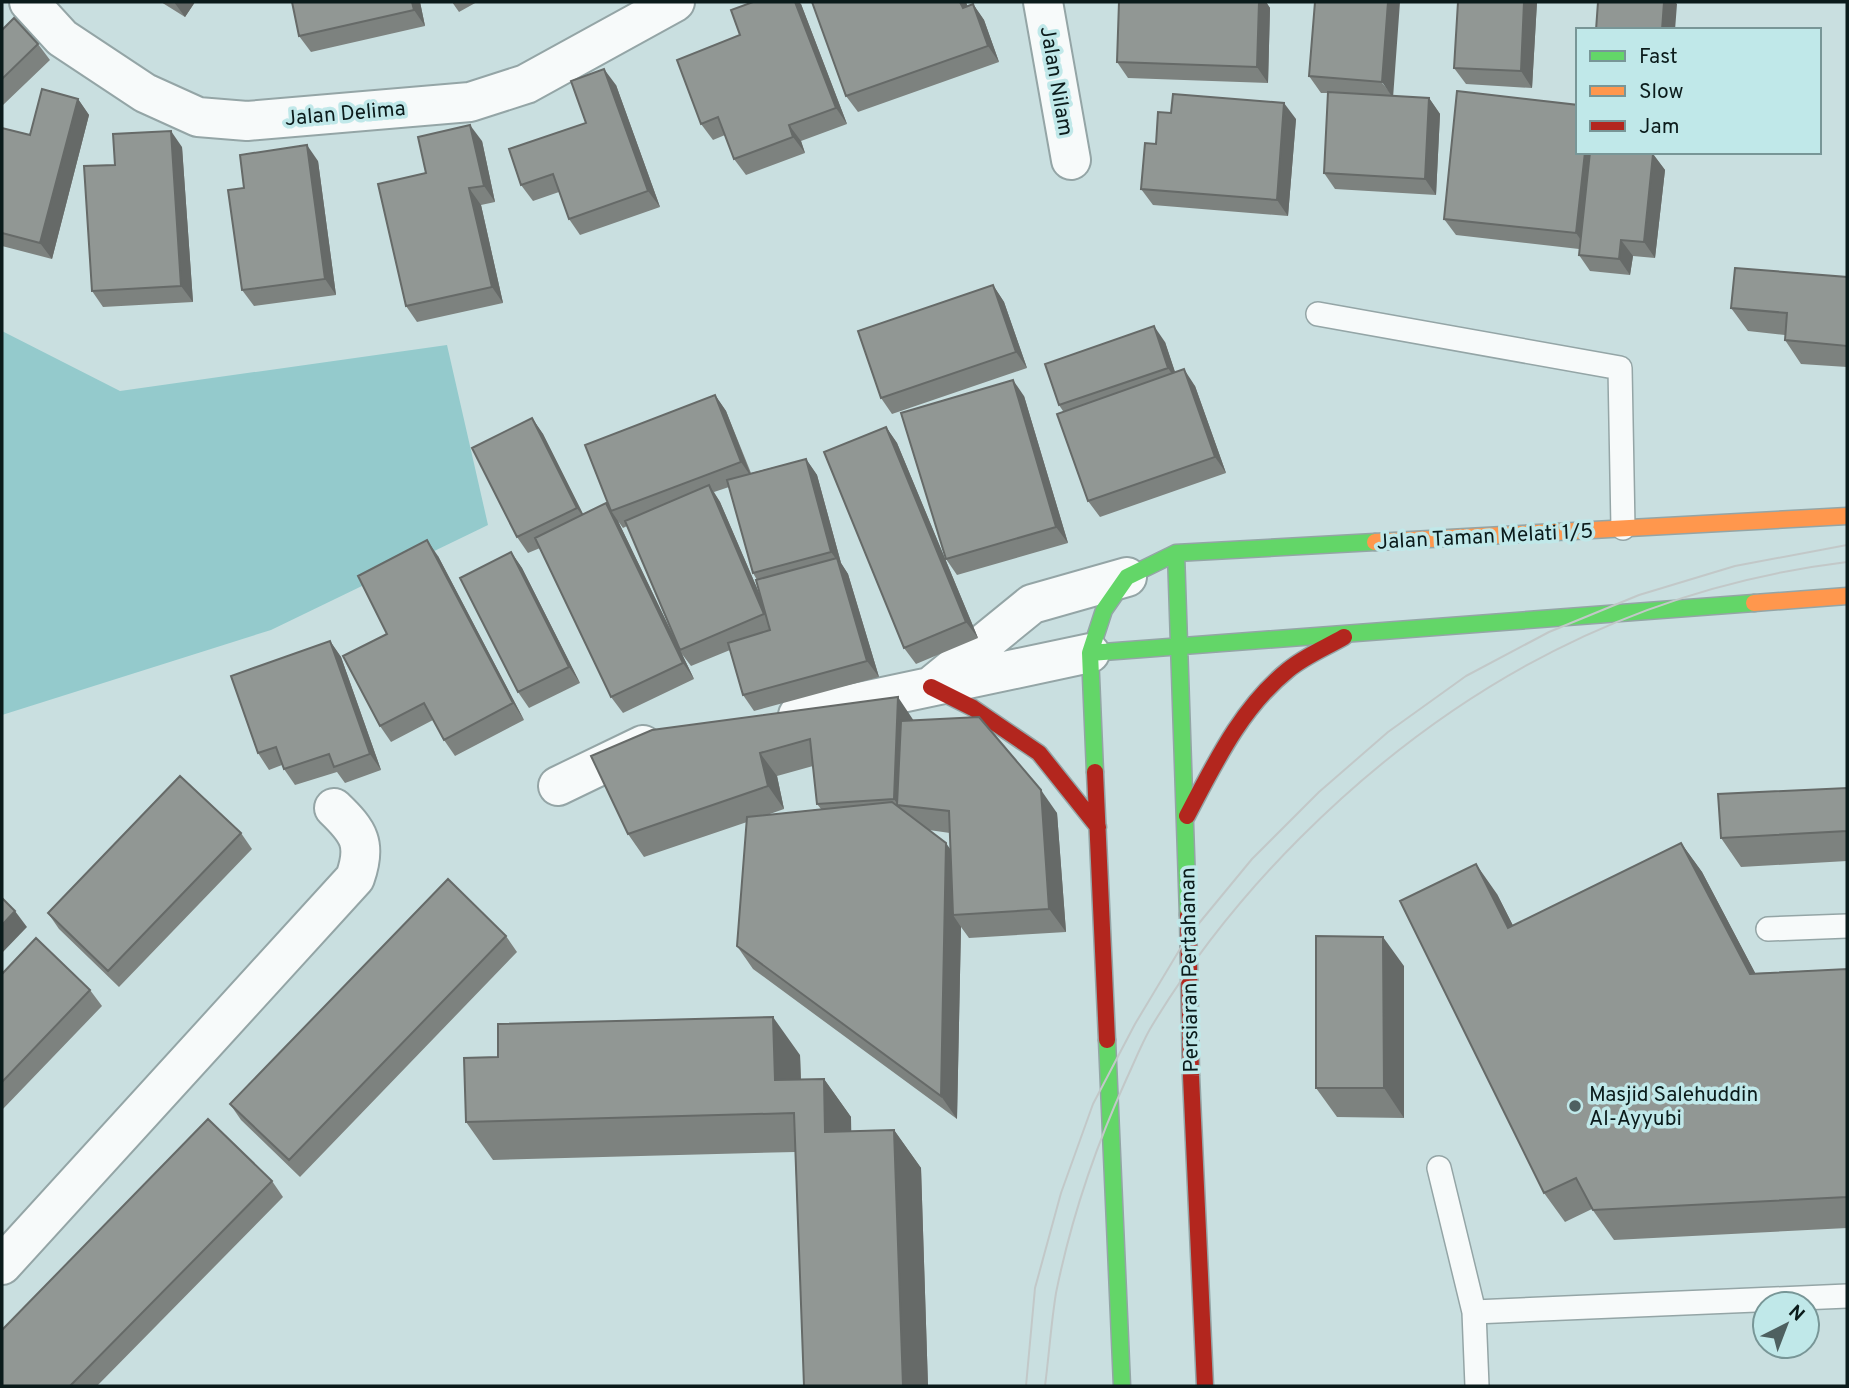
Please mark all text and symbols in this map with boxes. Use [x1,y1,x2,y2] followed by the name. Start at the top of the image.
[1033,24,1078,138] street label: Jalan Nilam
[1576,28,1821,154] legend
[1639,44,1678,71] text: Fast
[1639,79,1684,106] text: Slow
[284,96,407,133] street label: Jalan Delima
[1639,114,1680,141] text: Jam
[1376,518,1594,557] street label: Jalan Taman Melati 1/5
[1175,867,1206,1073] street label: Persiaran Pertahanan
[1589,1082,1758,1133] place label: Masjid Salehuddin Al-Ayyubi
[1567,1098,1583,1114] marker: Masjid Salehuddin Al-Ayyubi
[1751,1290,1821,1360] north arrow
[1783,1300,1809,1327] text: N

